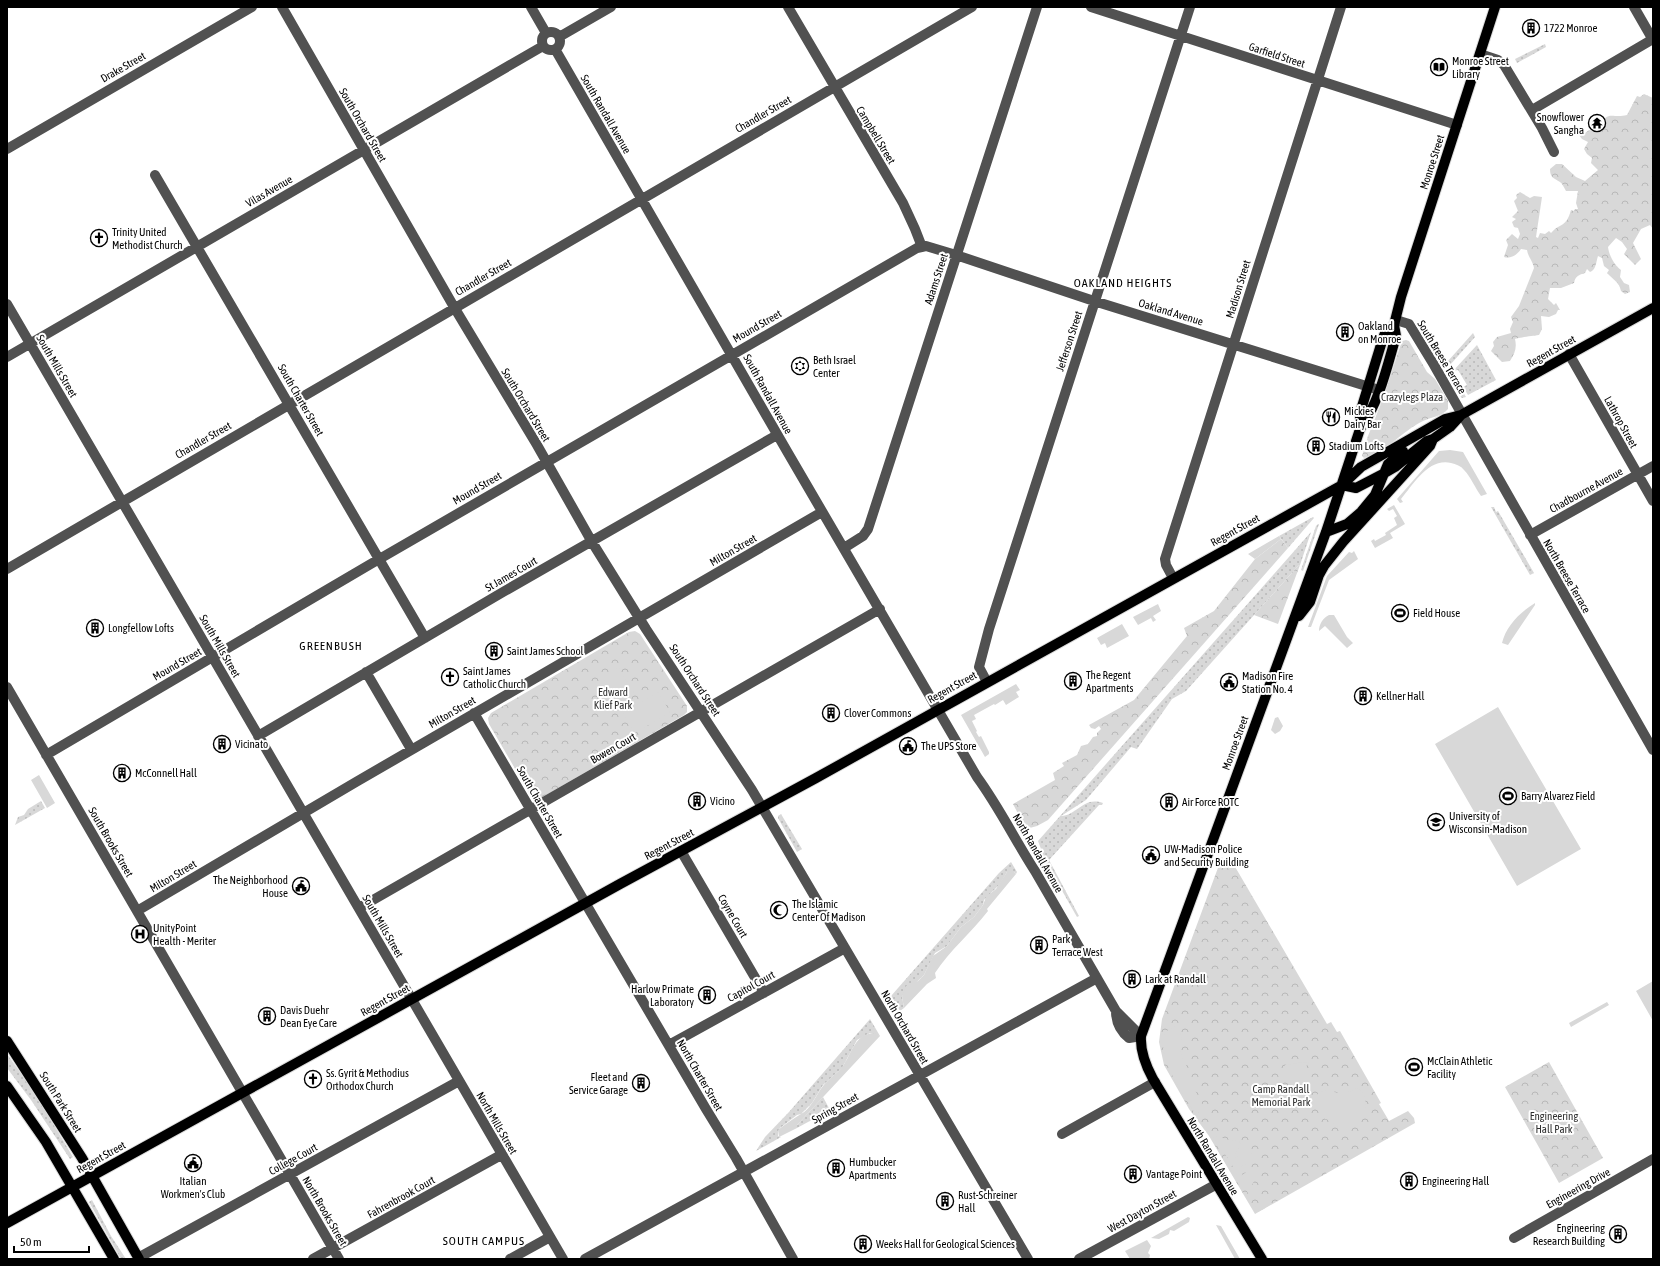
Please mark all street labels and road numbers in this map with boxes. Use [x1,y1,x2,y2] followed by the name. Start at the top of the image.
[1247,40,1307,70] street label: Garfield Street
[99,49,147,85] street label: Drake Street
[579,72,633,156] street label: South Randall Avenue
[337,86,389,164] street label: South Orchard Street
[733,93,793,135] street label: Chandler Street
[854,104,898,166] street label: Campbell Street
[1417,133,1447,191] street label: Monroe Street
[244,173,294,209] street label: Vilas Avenue
[922,252,950,306] street label: Adams Street
[453,256,513,298] street label: Chandler Street
[1223,258,1253,320] street label: Madison Street
[1137,296,1205,328] street label: Oakland Avenue
[731,307,783,345] street label: Mound Street
[1054,309,1084,373] street label: Jefferson Street
[1415,318,1469,396] street label: South Breese Terrace
[34,333,80,399] street label: South Mills Street
[1524,333,1578,369] street label: Regent Street
[741,352,795,436] street label: South Randall Avenue
[276,362,326,438] street label: South Charter Street
[499,366,553,444] street label: South Orchard Street
[1602,394,1640,450] street label: Lathrop Street
[173,419,233,461] street label: Chandler Street
[1547,465,1625,515] street label: Chadbourne Avenue
[451,469,503,507] street label: Mound Street
[1208,512,1262,548] street label: Regent Street
[707,532,759,568] street label: Milton Street
[1541,537,1593,615] street label: North Breese Terrace
[483,554,539,594] street label: St James Court
[197,613,243,679] street label: South Mills Street
[667,642,723,718] street label: South Orchard Street
[151,645,203,683] street label: Mound Street
[925,669,979,705] street label: Regent Street
[426,694,478,730] street label: Milton Street
[1220,714,1250,772] street label: Monroe Street
[588,730,638,766] street label: Bowen Court
[515,764,565,840] street label: South Charter Street
[86,805,136,879] street label: South Brooks Street
[1011,812,1065,894] street label: North Randall Avenue
[642,826,696,862] street label: Regent Street
[148,857,198,895] street label: Milton Street
[716,892,750,940] street label: Coyne Court
[360,893,406,959] street label: South Mills Street
[725,968,777,1004] street label: Capitol Court
[358,982,412,1018] street label: Regent Street
[879,988,931,1066] street label: North Orchard Street
[675,1037,725,1113] street label: North Charter Street
[38,1070,84,1134] street label: South Park Street
[474,1090,520,1156] street label: North Mills Street
[810,1090,860,1126] street label: Spring Street
[1185,1115,1241,1197] street label: North Randall Avenue
[74,1139,128,1175] street label: Regent Street
[267,1141,319,1177] street label: College Court
[1544,1165,1612,1211] street label: Engineering Drive
[300,1174,350,1248] street label: North Brooks Street
[365,1174,437,1220] street label: Fahrenbrook Court
[1106,1187,1178,1235] street label: West Dayton Street

